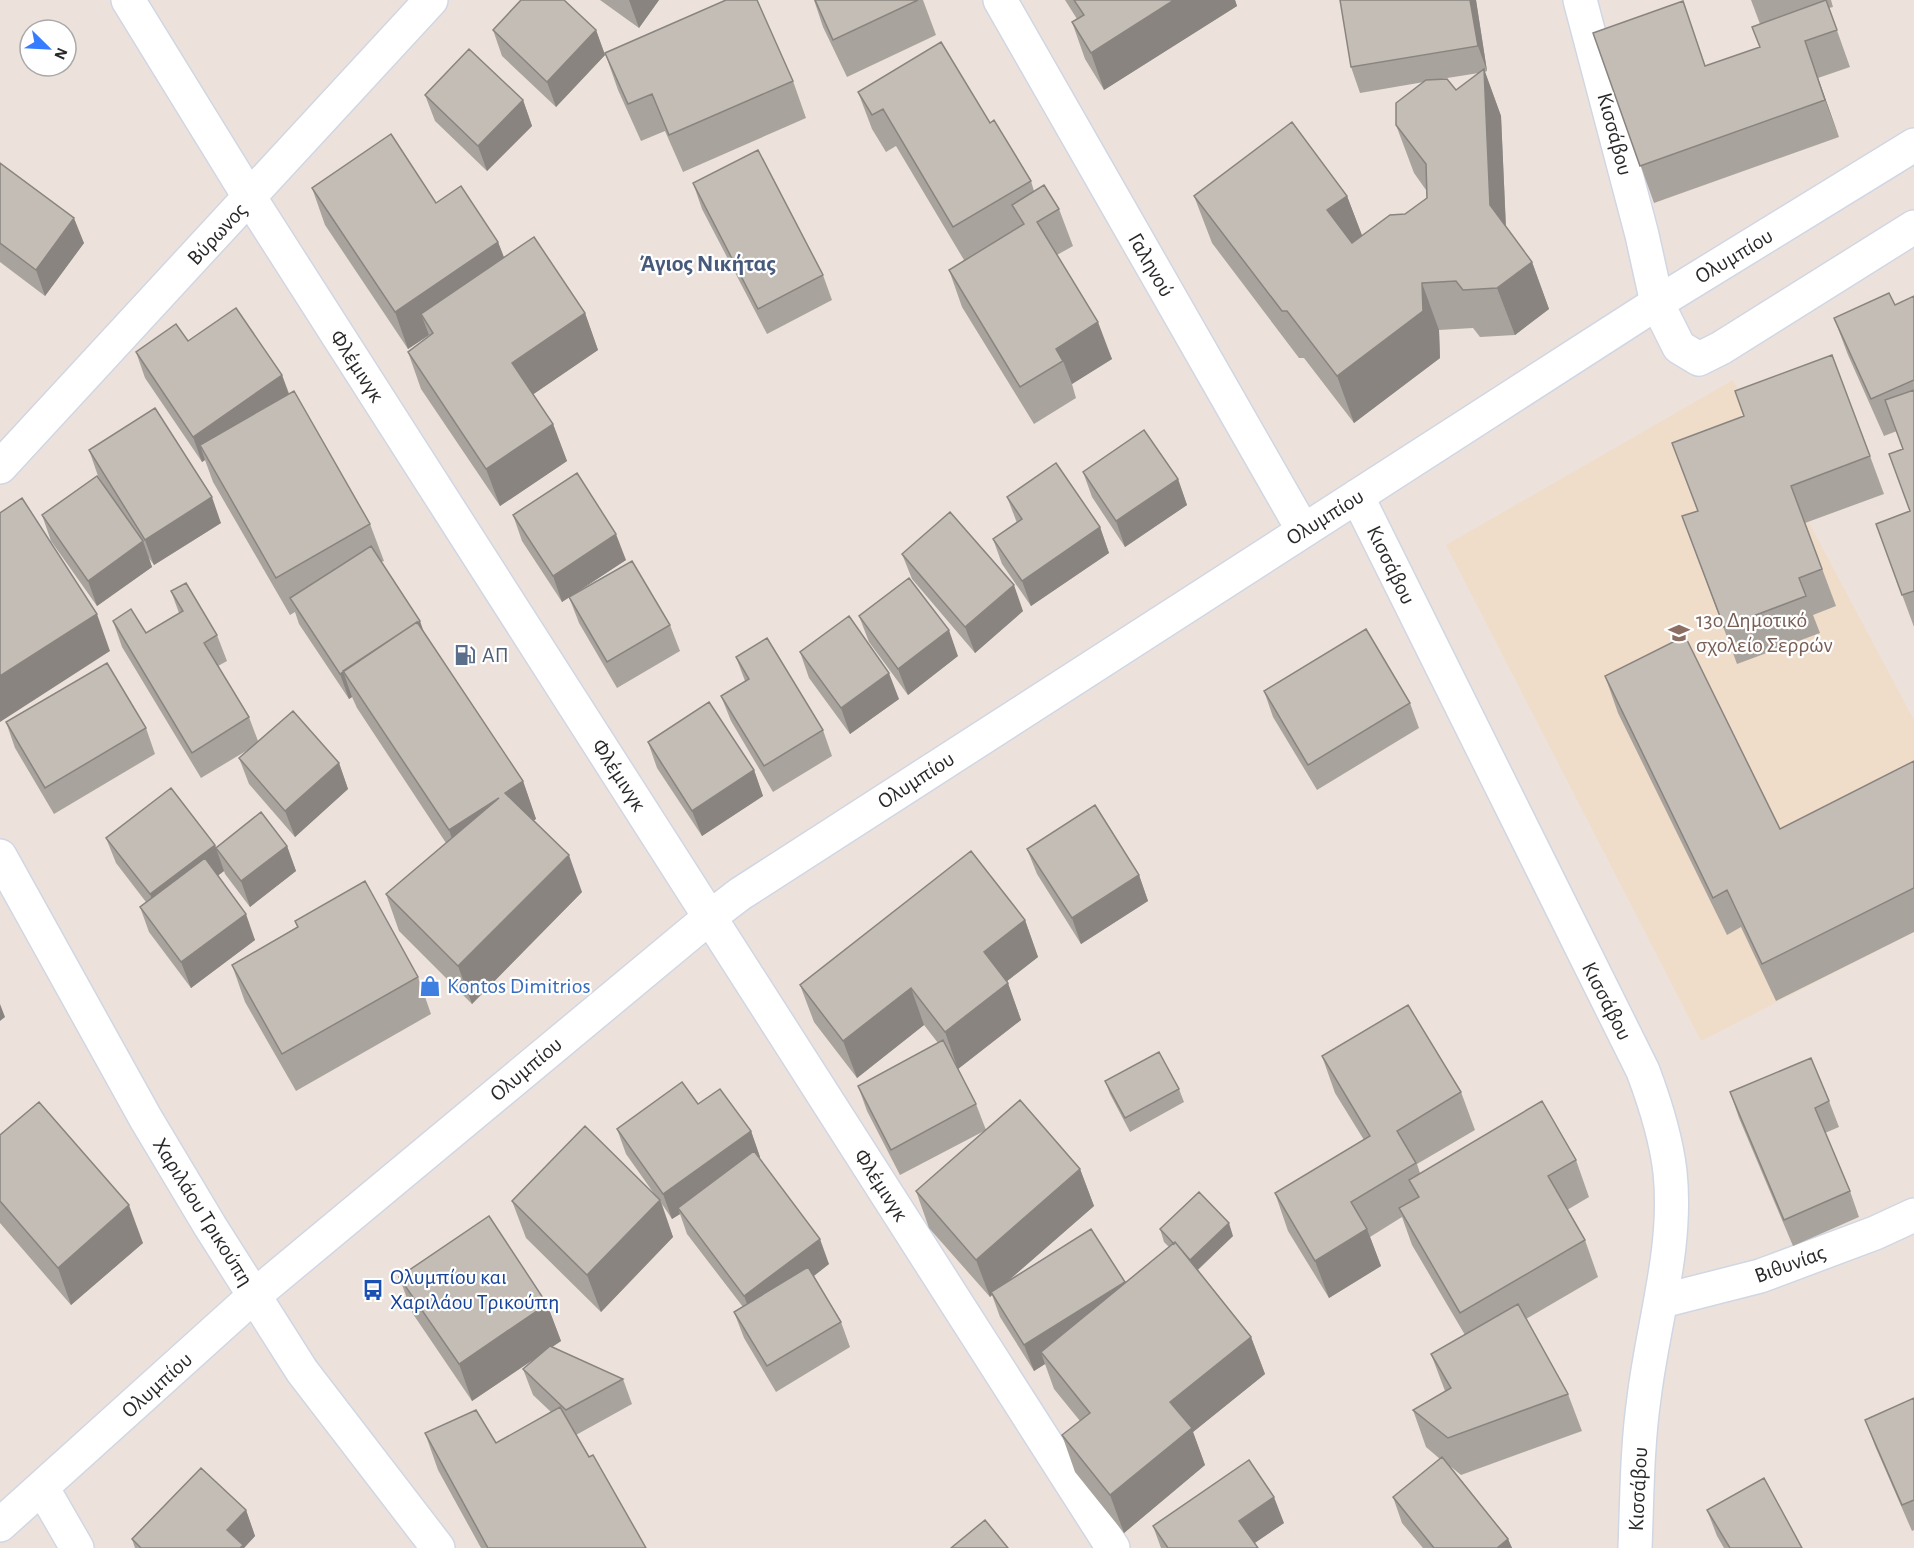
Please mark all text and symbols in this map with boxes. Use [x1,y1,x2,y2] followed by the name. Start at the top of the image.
[18,18,78,78] north arrow
[51,45,70,62] text: N
[1593,90,1637,178] street label: Κισσάβου
[183,199,251,269] street label: Βύρωνος
[1691,224,1777,288] street label: Ολυμπίου
[1124,229,1178,301] street label: Γαληνού
[640,252,776,276] district label: Άγιος Νικήτας
[326,326,388,406] street label: Φλέμινγκ
[1283,485,1367,549] street label: Ολυμπίου
[1363,522,1419,608] street label: Κισσάβου
[1696,609,1833,656] place label: 13ο Δημοτικό σχολείο Σερρών
[1667,621,1691,645] school or university icon: 13ο Δημοτικό σχολείο Σερρών
[453,643,477,667] fuel station icon: ΑΠ
[482,644,509,666] place label: ΑΠ
[588,735,650,815] street label: Φλέμινγκ
[874,747,958,813] street label: Ολυμπίου
[1578,958,1636,1044] street label: Κισσάβου
[418,974,442,998] shop icon: Kontos Dimitrios
[447,975,591,997] place label: Kontos Dimitrios
[486,1033,566,1105] street label: Ολυμπίου
[149,1134,257,1290] street label: Χαριλάου Τρικούπη
[850,1145,912,1225] street label: Φλέμινγκ
[1752,1241,1828,1287] street label: Βιθυνίας
[390,1266,560,1313] place label: Ολυμπίου και Χαριλάου Τρικούπη
[361,1278,385,1302] bus stop icon: Ολυμπίου και Χαριλάου Τρικούπη
[118,1348,196,1422] street label: Ολυμπίου
[1625,1446,1651,1532] street label: Κισσάβου

